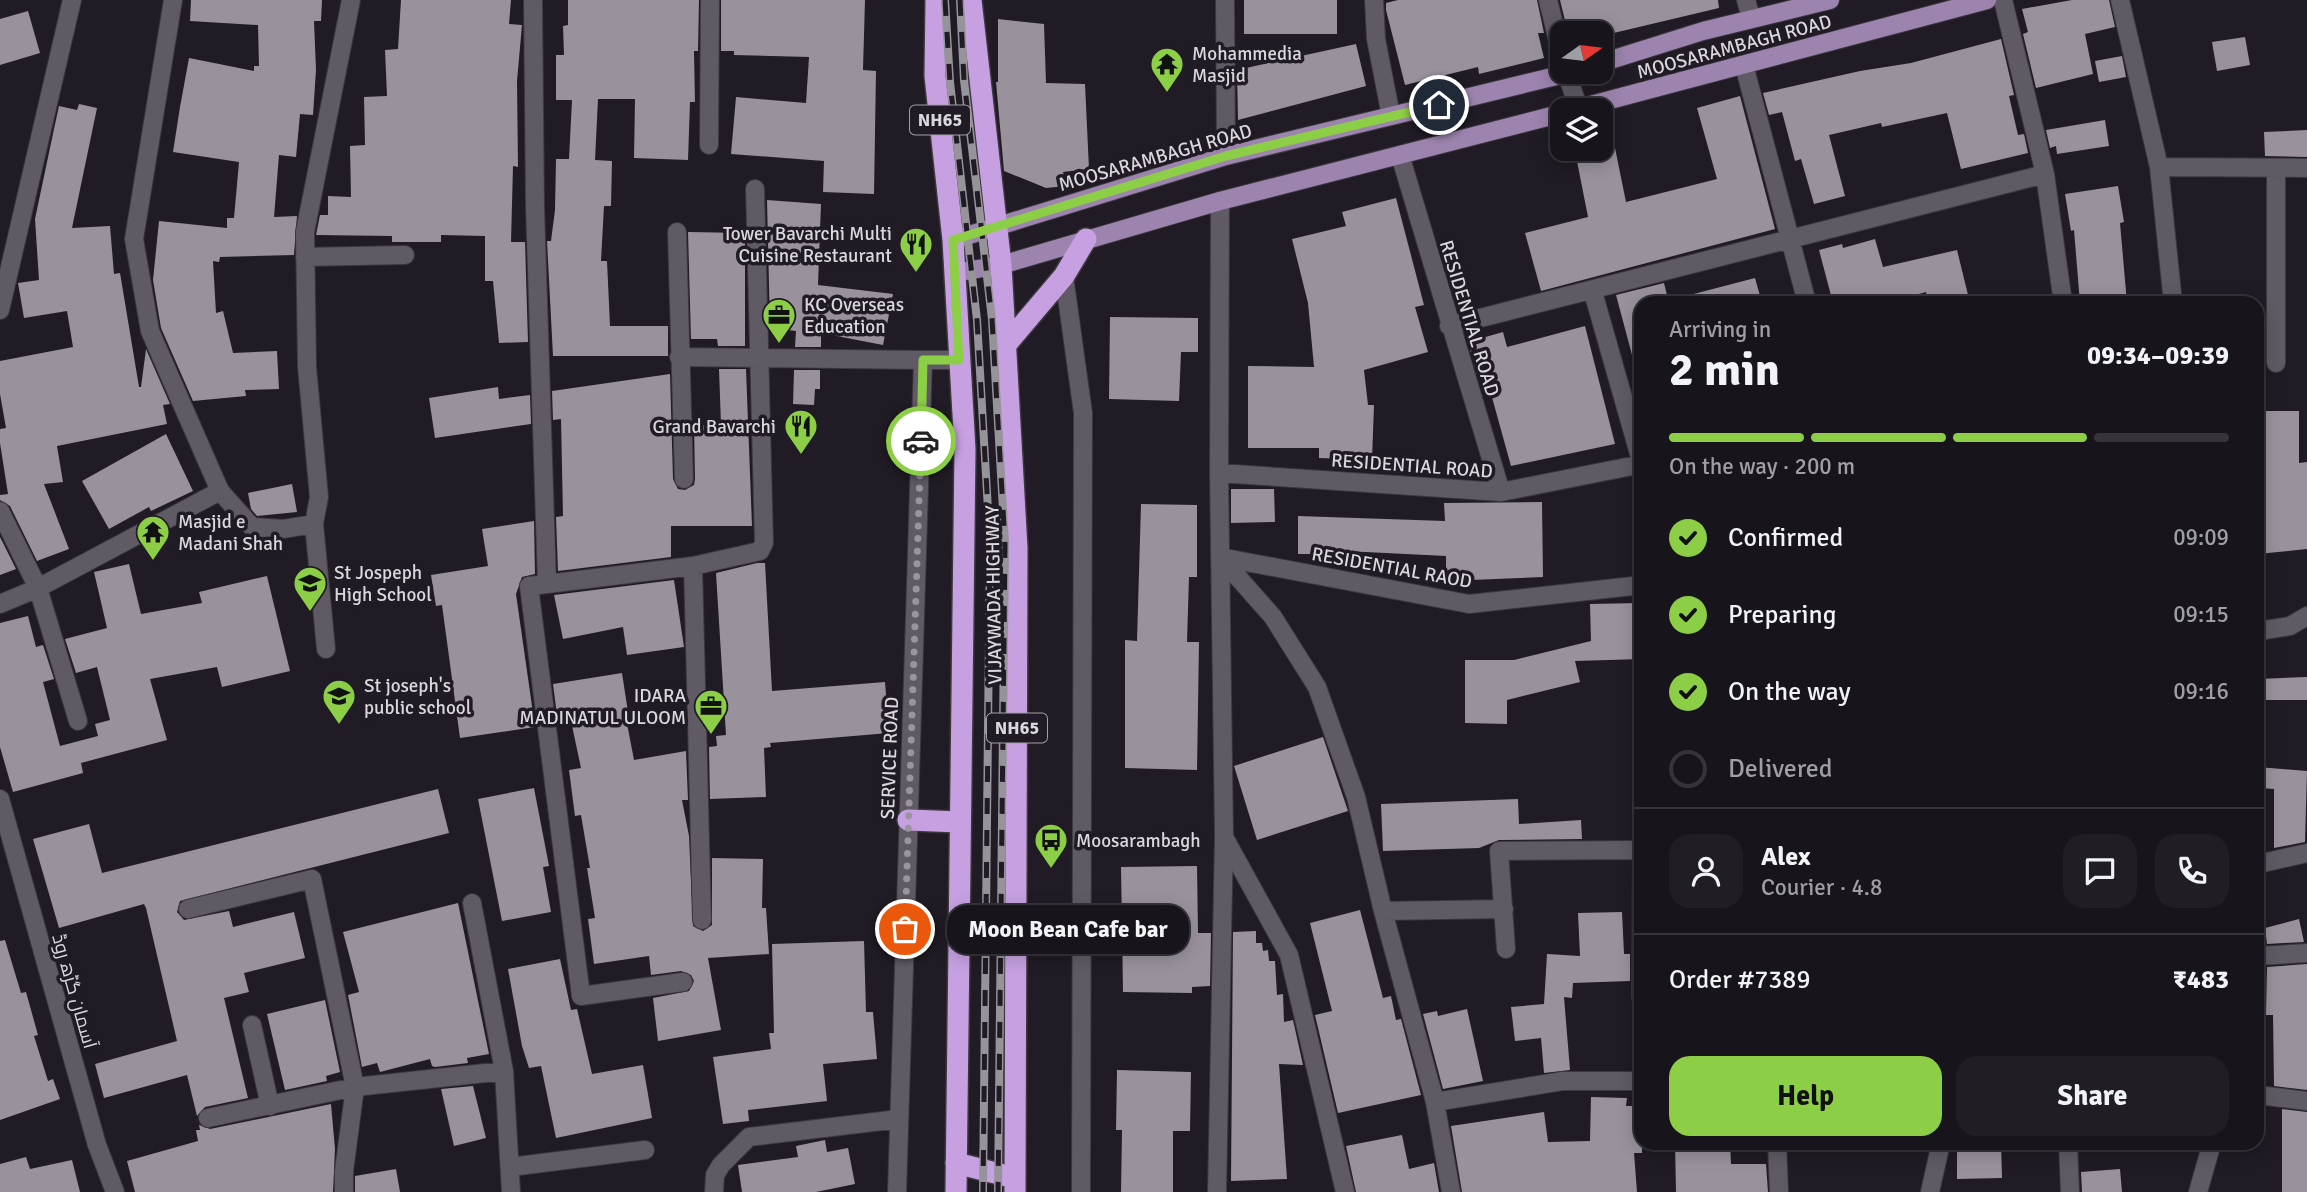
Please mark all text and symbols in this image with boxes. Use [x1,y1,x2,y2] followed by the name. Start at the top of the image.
[1634,9,1834,84] street label: MOOSARAMBAGH ROAD
[1550,21,1614,84] north arrow
[1550,21,1613,161] map controls
[1192,42,1302,88] place label: Mohammedia Masjid
[1148,45,1186,94] temple icon: Mohammedia Masjid
[1409,75,1469,135] pin
[1420,86,1458,124] icon: home
[1550,98,1613,161] button: layers
[910,106,970,134] road number: NH65
[1056,119,1255,197] street label: MOOSARAMBAGH ROAD
[723,222,892,268] place label: Tower Bavarchi Multi Cuisine Restaurant
[897,225,935,274] restaurant icon: Tower Bavarchi Multi Cuisine Restaurant
[1434,237,1504,399] street label: RESIDENTIAL ROAD
[804,293,904,339] place label: KC Overseas Education
[760,296,798,345] office icon: KC Overseas Education
[1669,315,1771,344] text: Arriving in
[2087,340,2229,372] text: 09:34–09:39
[1669,342,1780,398] text: 2 min
[886,406,956,476] courier
[782,407,820,456] restaurant icon: Grand Bavarchi
[653,415,776,439] place label: Grand Bavarchi
[902,422,940,460] icon: car
[1330,448,1494,484] street label: RESIDENTIAL ROAD
[1669,452,1855,481] text: On the way · 200 m
[980,505,1008,685] street label: VIJAYWADA HIGHWAY
[178,510,283,556] place label: Masjid e Madani Shah
[134,513,172,562] temple icon: Masjid e Madani Shah
[1669,519,1707,557] icon: check
[1728,522,1843,554] text: Confirmed
[2173,523,2229,552] text: 09:09
[1310,542,1474,594] street label: RESIDENTIAL RAOD
[334,561,432,607] place label: St Jospeph High School
[291,564,329,613] school or university icon: St Jospeph High School
[1669,596,1707,634] icon: check
[1728,599,1836,631] text: Preparing
[2173,600,2229,629] text: 09:15
[1669,673,1707,711] icon: check
[364,674,471,720] place label: St joseph's public school
[1728,676,1851,708] text: On the way
[320,677,358,726] school or university icon: St joseph's public school
[2173,677,2229,706] text: 09:16
[519,684,686,730] place label: IDARA MADINATUL ULOOM
[692,687,730,736] office icon: IDARA MADINATUL ULOOM
[876,696,904,820] street label: SERVICE ROAD
[987,714,1047,742] road number: NH65
[1728,753,1833,785] text: Delivered
[1032,821,1070,870] bus stop icon: Moosarambagh
[1076,829,1201,853] place label: Moosarambagh
[1669,834,1743,908] button: person
[2063,834,2137,908] button: chat
[2155,834,2229,908] button: phone
[1761,841,1811,873] text: Alex
[1761,873,1882,902] text: Courier · 4.8
[875,899,935,959] pin
[947,904,1188,954] callout: Moon Bean Cafe bar
[886,910,924,948] icon: bag
[968,915,1168,944] text: Moon Bean Cafe bar
[46,931,102,1051] street label: آسمان گڑھ روڈ
[1669,964,1810,996] text: Order #7389
[2173,964,2229,996] text: ₹483
[1669,1056,1942,1136] button: Help
[1956,1056,2229,1136] button: Share

